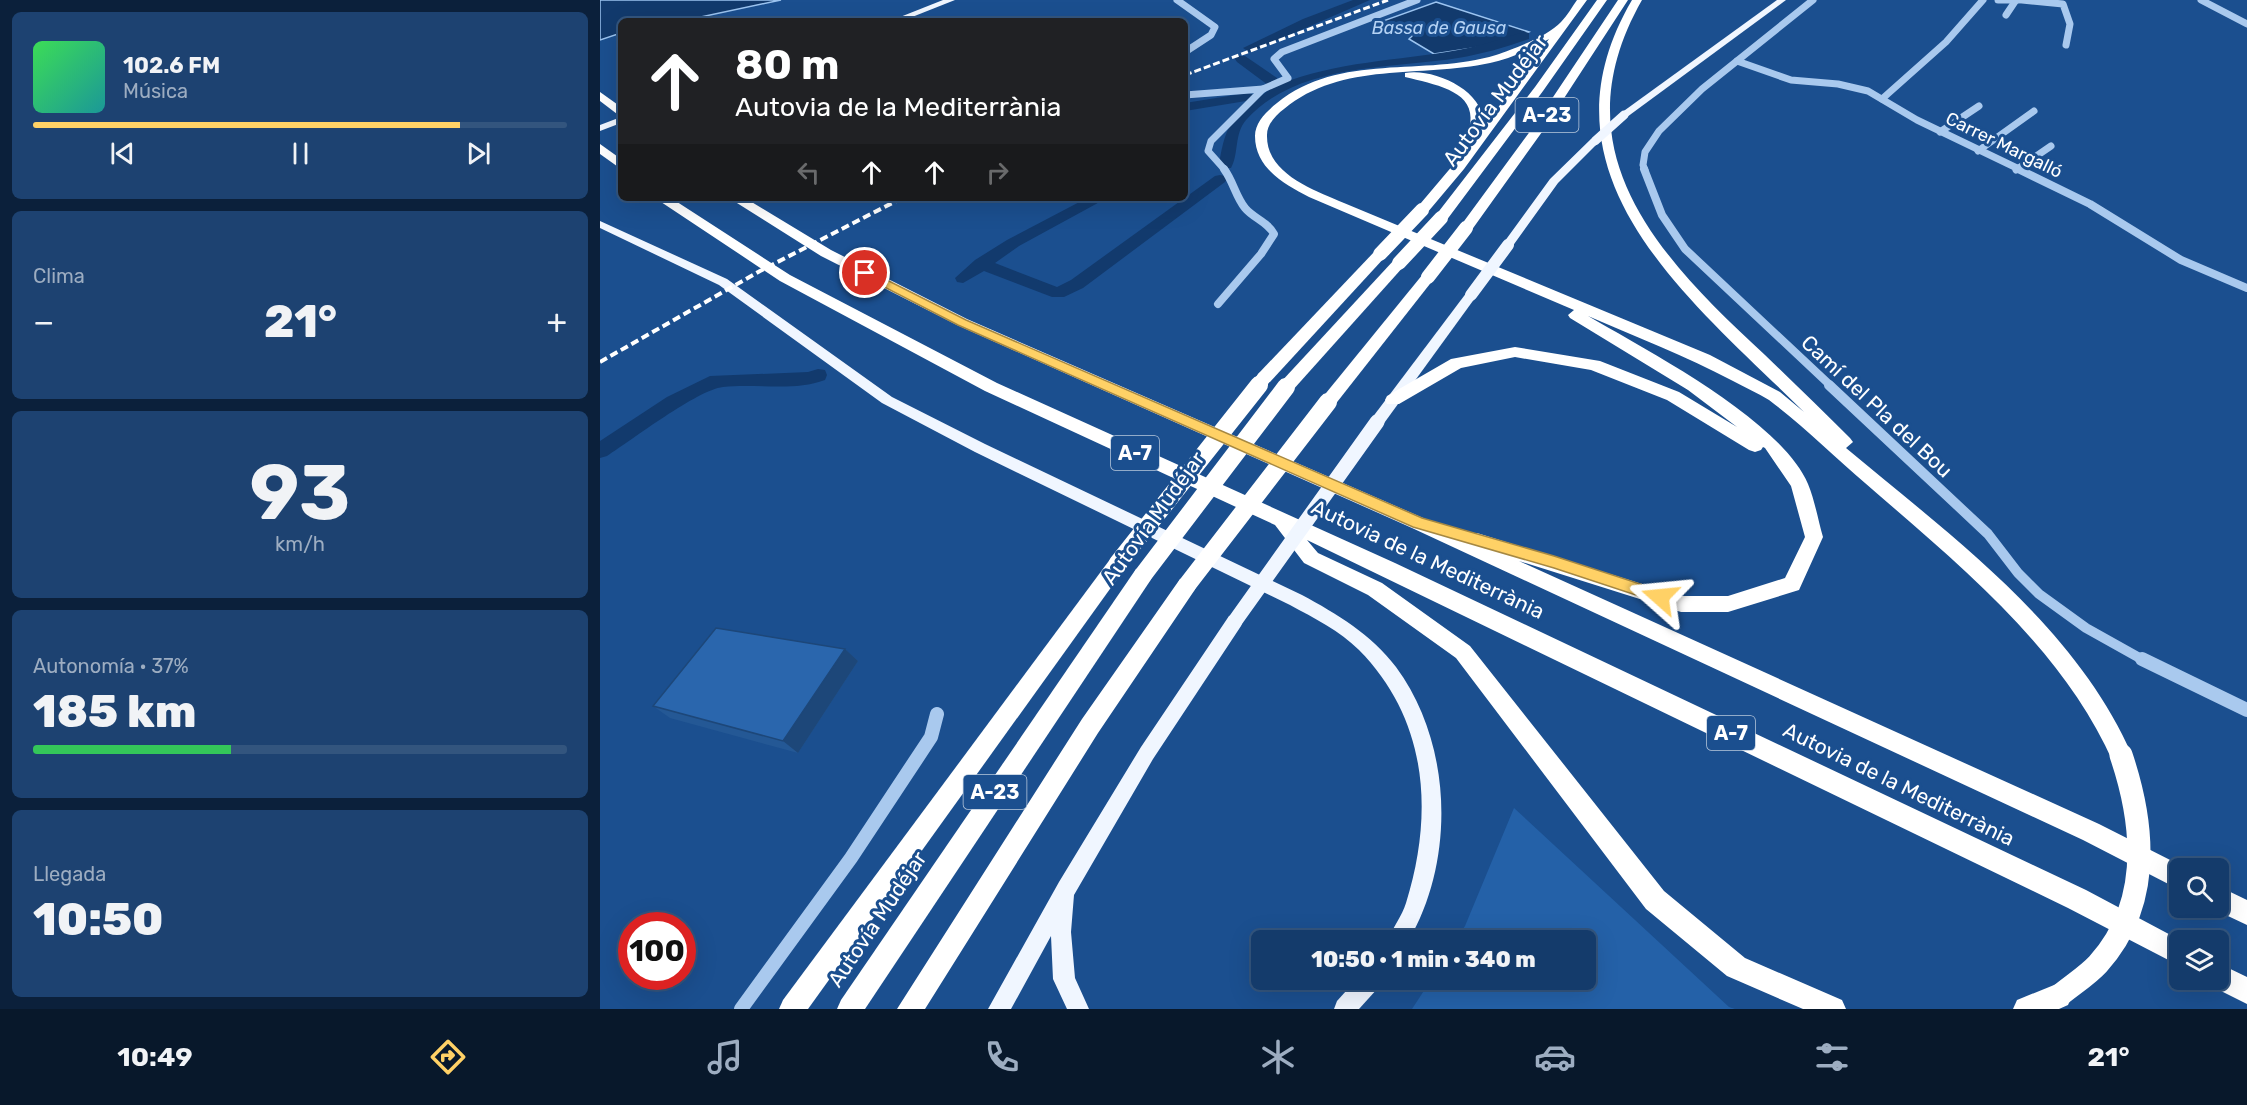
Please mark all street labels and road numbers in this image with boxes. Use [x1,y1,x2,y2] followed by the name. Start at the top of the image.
[1437,29,1553,171] street label: Autovía Mudéjar
[1516,98,1578,132] road number: A-23
[1942,107,2066,183] street label: Carrer Margalló
[1796,330,1958,482] street label: Camí del Pla del Bou
[1111,436,1159,470] road number: A-7
[1096,447,1210,589] street label: Autovía Mudéjar
[1308,494,1548,624] street label: Autovia de la Mediterrània
[1707,716,1755,750] road number: A-7
[1779,717,2019,851] street label: Autovia de la Mediterrània
[964,775,1026,809] road number: A-23
[822,846,932,992] street label: Autovía Mudéjar

